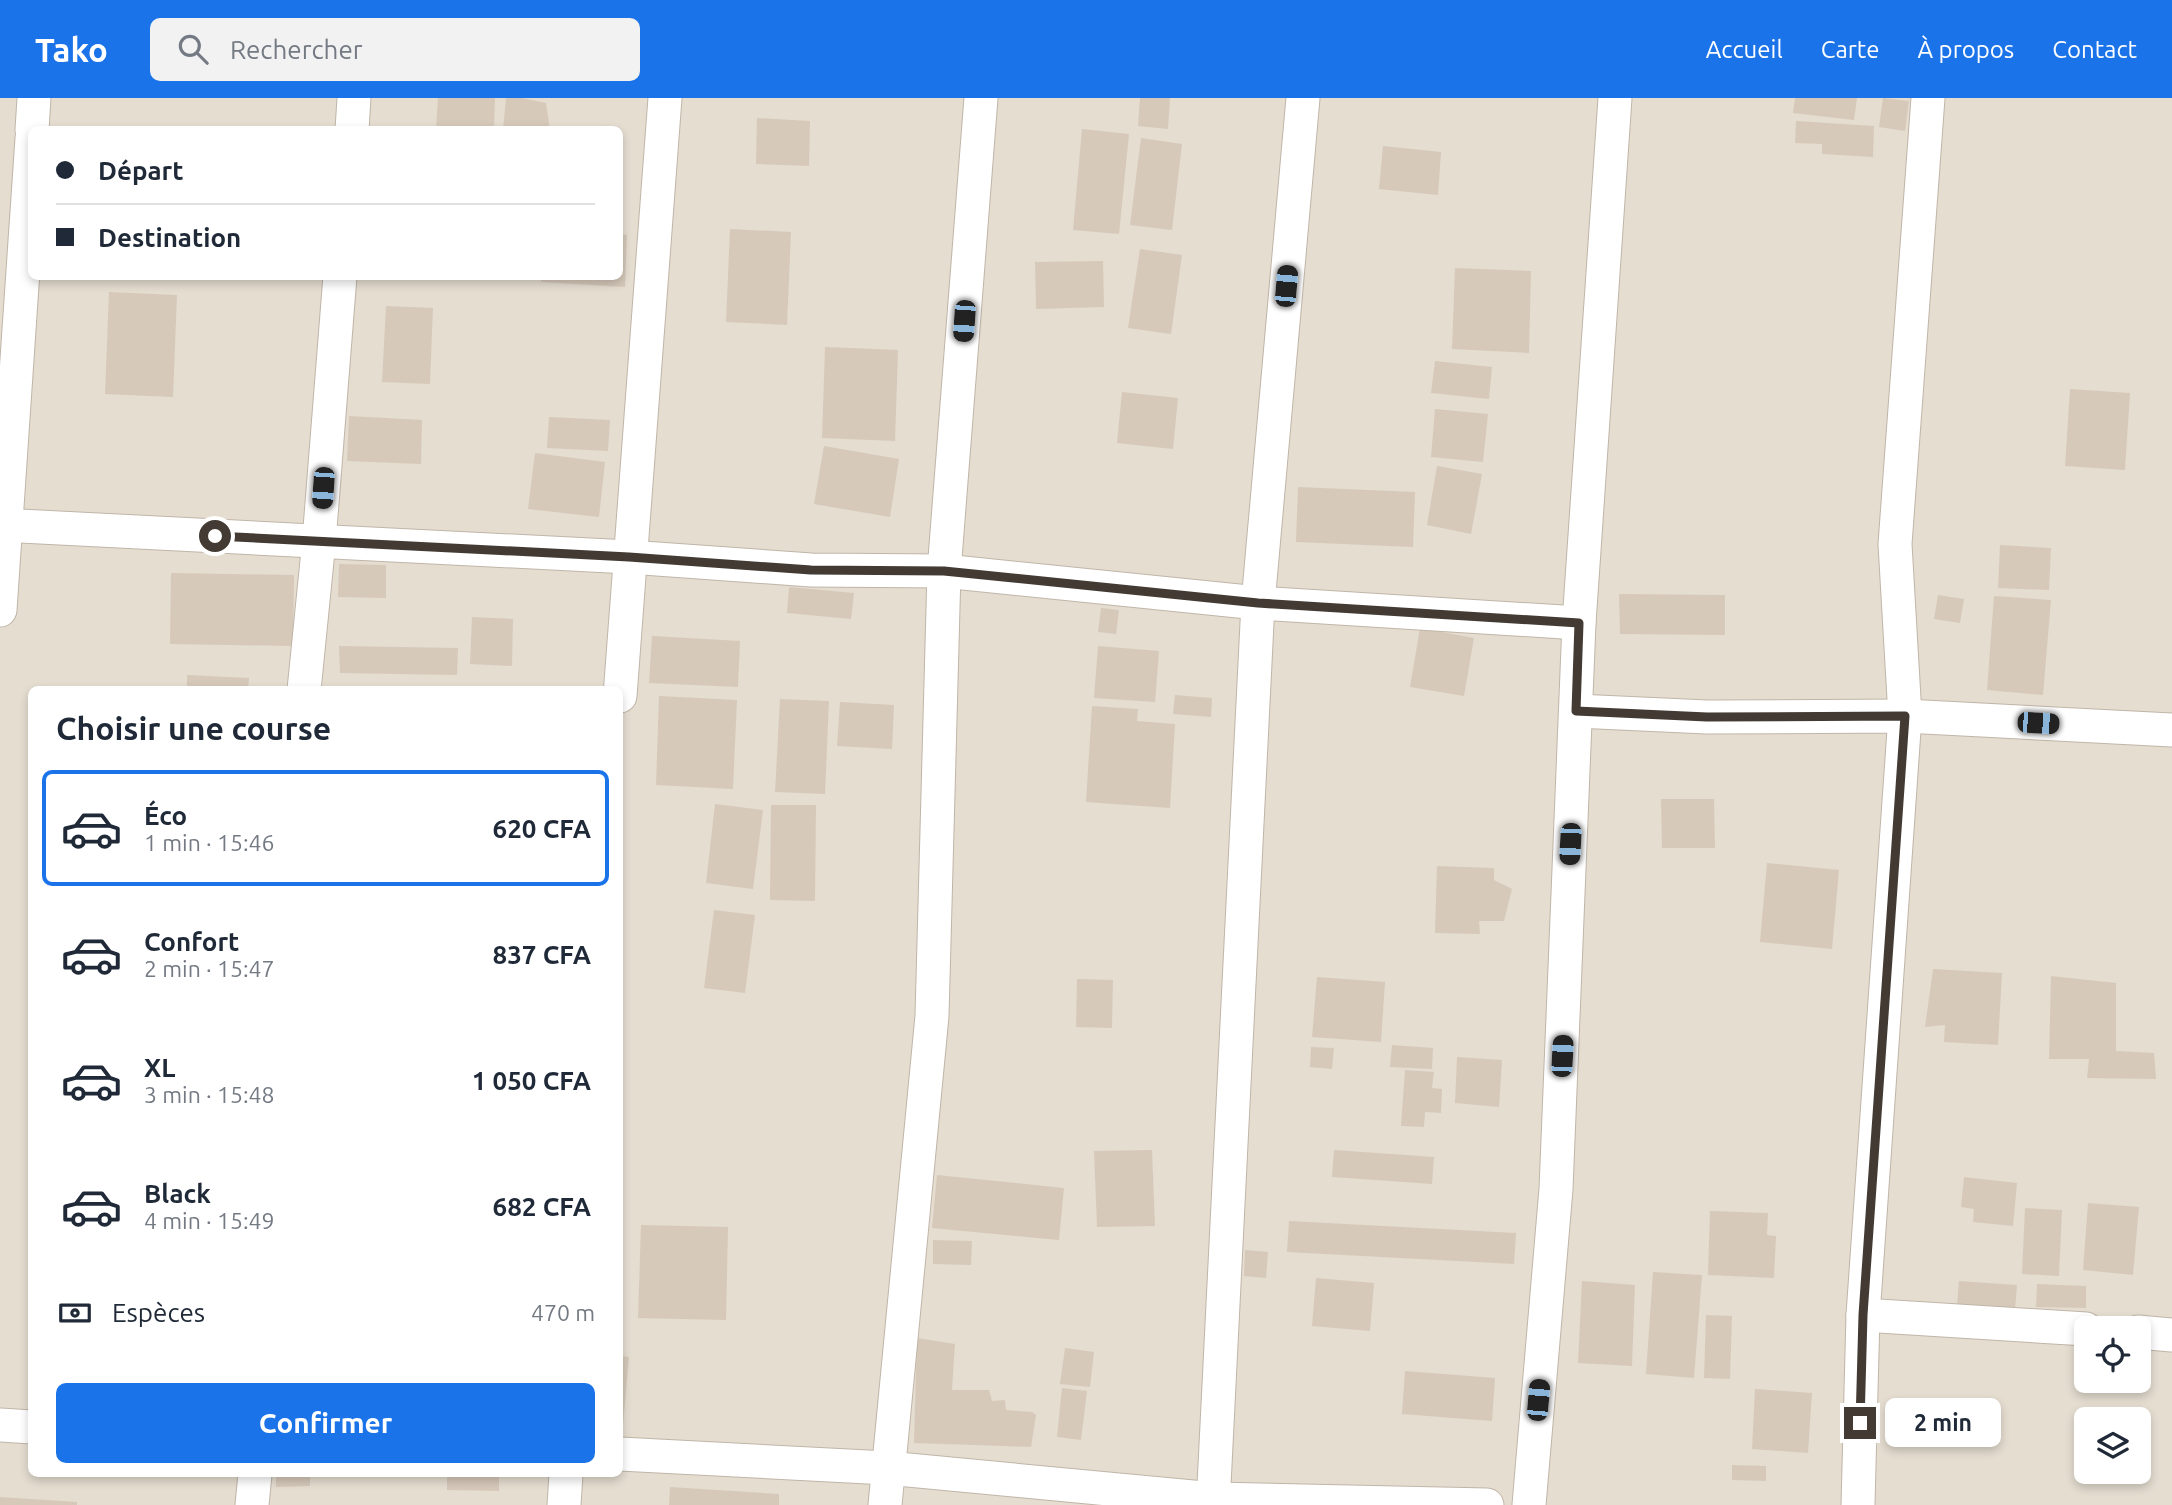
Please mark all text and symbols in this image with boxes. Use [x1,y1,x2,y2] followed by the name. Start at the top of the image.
[150,18,640,81] search box
[174,30,212,68] icon: search
[35,31,108,68] text: Tako
[230,35,363,64] text: Rechercher
[1706,36,1783,63] text: Accueil
[1821,36,1880,63] text: Carte
[1918,36,2014,63] text: À propos
[2052,36,2137,63] text: Contact
[98,156,184,185] text: Départ
[98,223,241,252] text: Destination
[1274,264,1299,308] car
[953,299,976,343] car
[312,466,335,510] car
[199,520,231,552] route start
[56,710,331,746] text: Choisir une course
[2017,711,2060,735] car
[60,797,123,860] icon: car
[144,801,187,830] text: Éco
[493,814,591,843] text: 620 CFA
[1559,822,1582,866] car
[144,830,275,855] text: 1 min · 15:46
[60,923,123,986] icon: car
[144,927,239,956] text: Confort
[493,940,591,969] text: 837 CFA
[144,956,275,981] text: 2 min · 15:47
[1551,1034,1574,1078] car
[60,1049,123,1112] icon: car
[144,1053,175,1082] text: XL
[472,1066,591,1095] text: 1 050 CFA
[144,1082,275,1107] text: 3 min · 15:48
[60,1175,123,1238] icon: car
[144,1179,211,1208] text: Black
[493,1192,591,1221] text: 682 CFA
[144,1208,275,1233] text: 4 min · 15:49
[56,1294,94,1332] icon: cash
[112,1298,205,1327] text: Espèces
[531,1300,595,1325] text: 470 m
[2074,1316,2151,1484] map controls
[2074,1316,2151,1393] button: locate
[1526,1378,1551,1422] car
[56,1383,595,1463] button: Confirmer
[1884,1398,2000,1448] callout: 2 min
[1844,1407,1876,1439] route end
[2074,1407,2151,1484] button: layers
[1914,1410,1972,1435] text: 2 min

